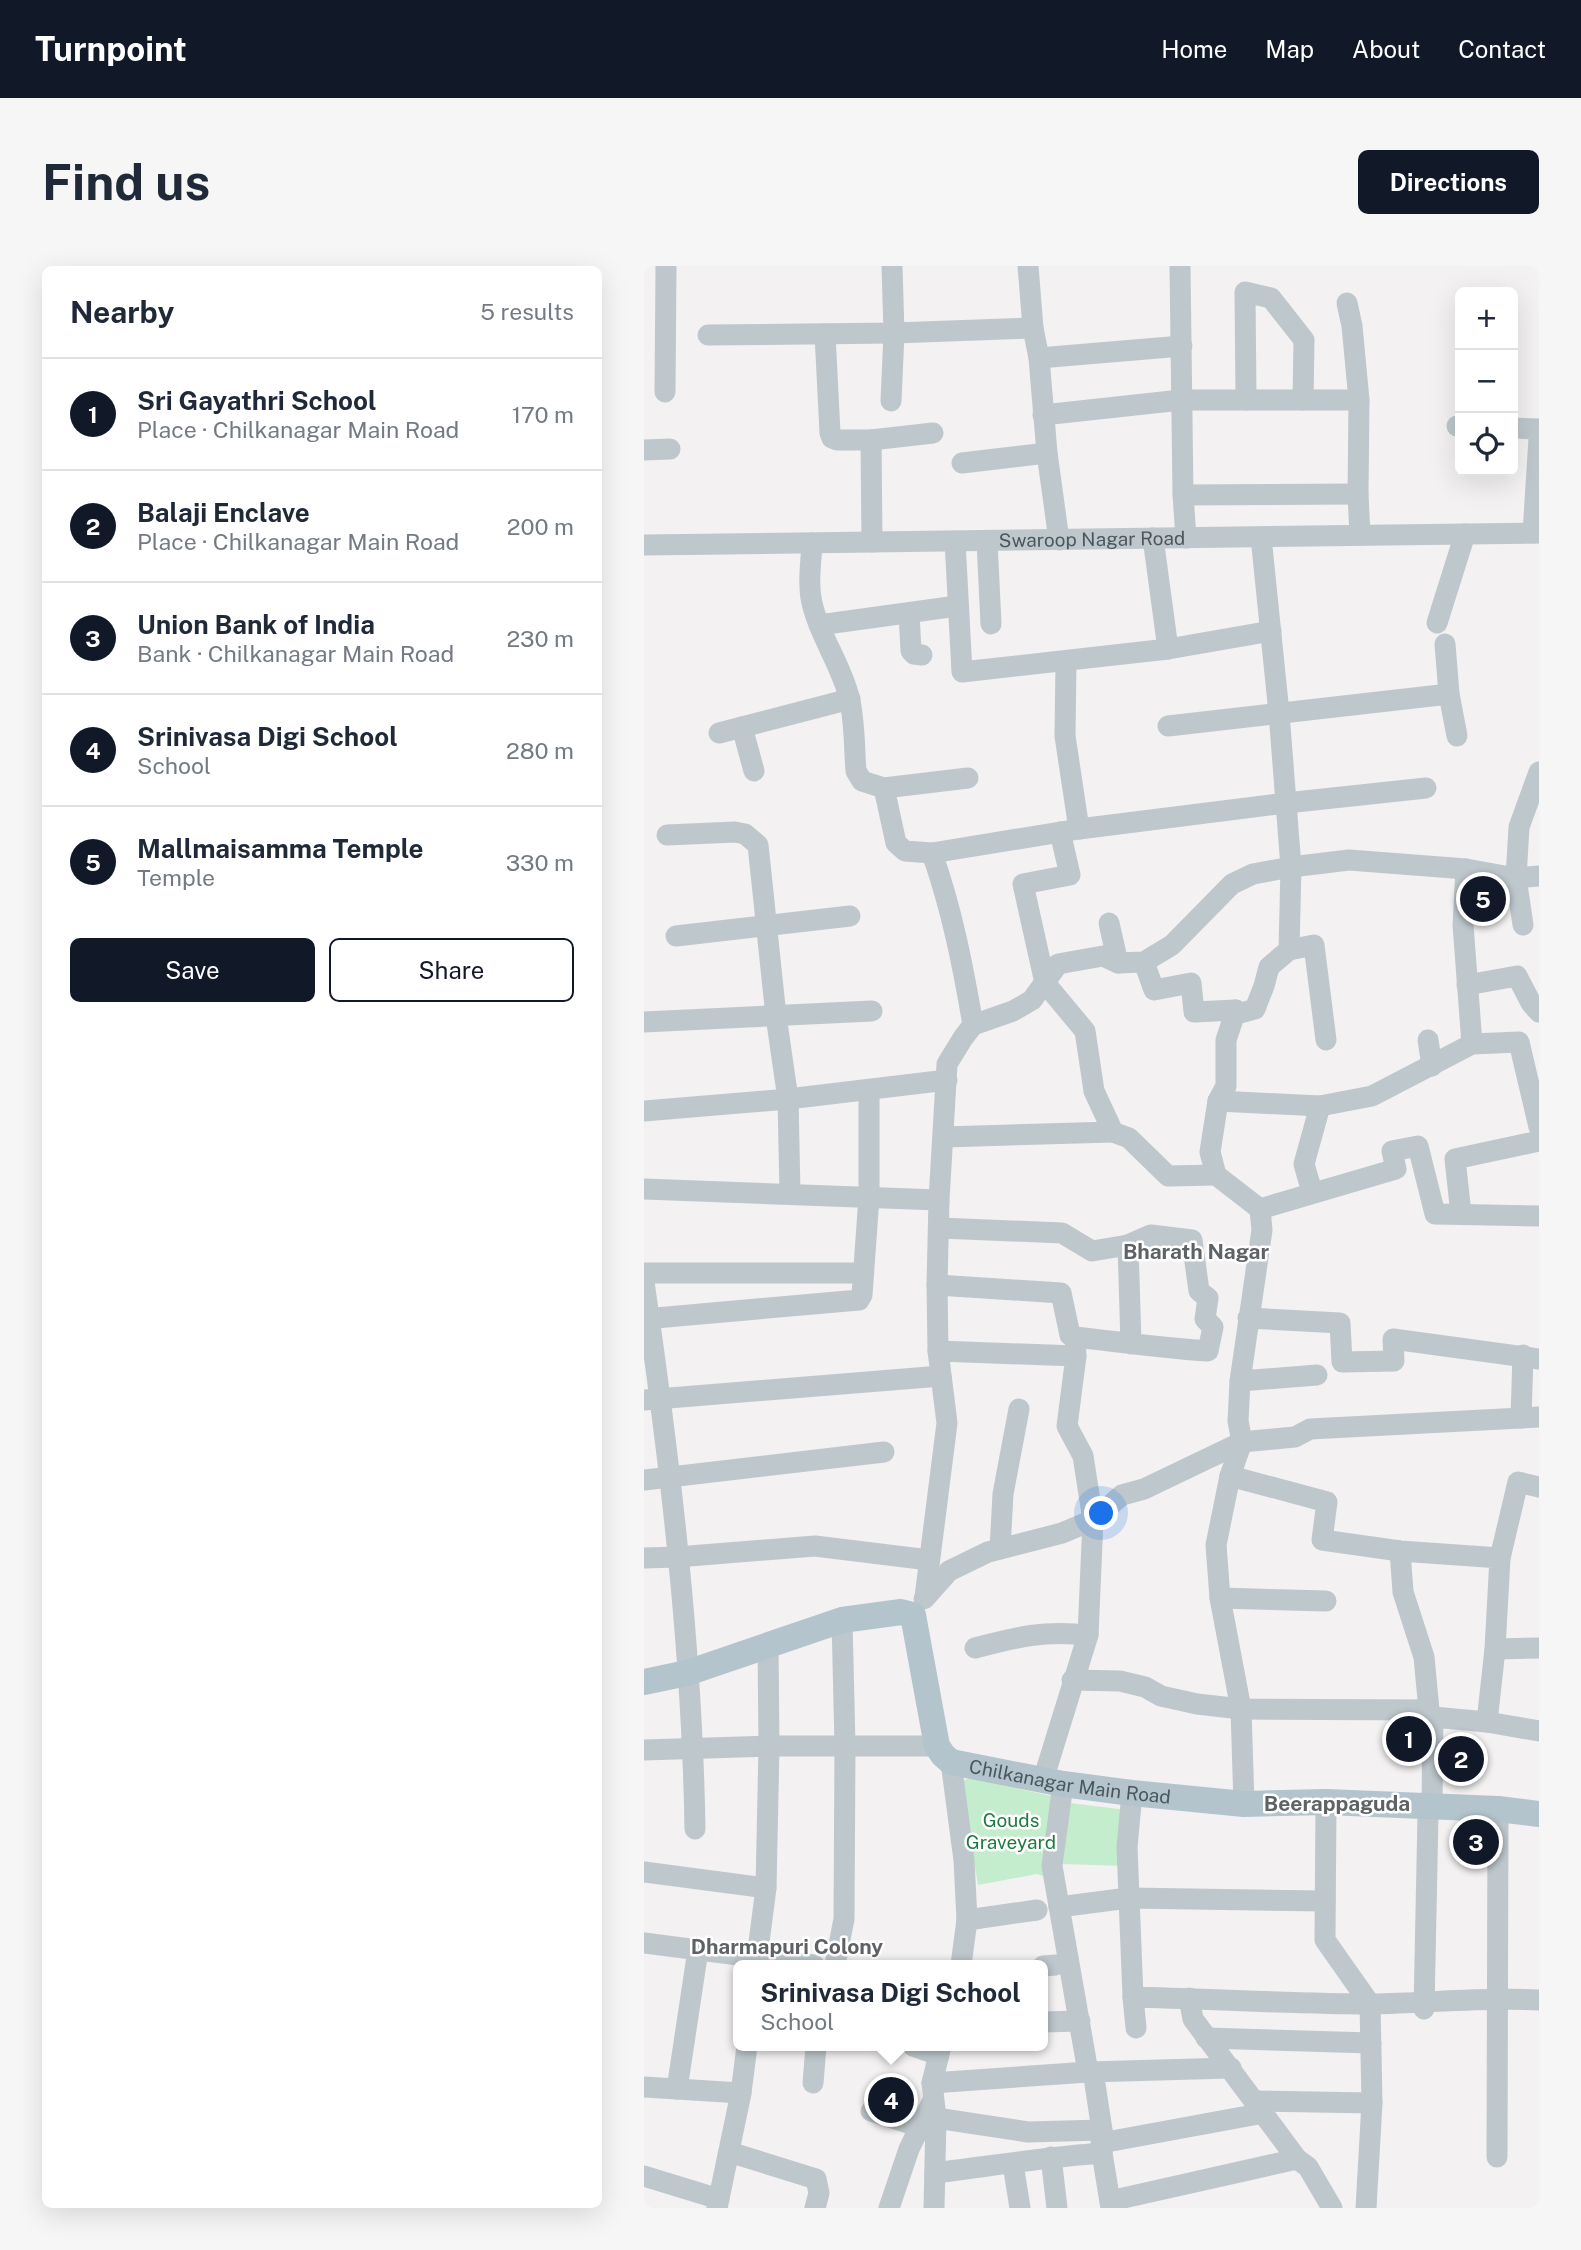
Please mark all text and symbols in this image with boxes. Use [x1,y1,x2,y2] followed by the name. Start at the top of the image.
[35,30,187,68] text: Turnpoint
[1161,35,1227,63] text: Home
[1265,35,1314,63] text: Map
[1352,35,1420,63] text: About
[1458,35,1546,63] text: Contact
[1358,150,1539,214] button: Directions
[42,153,210,211] text: Find us
[1455,287,1518,476] map controls
[1455,287,1518,350] button: +
[70,294,174,330] text: Nearby
[480,298,574,325] text: 5 results
[1455,350,1518,413] button: −
[137,385,377,416] text: Sri Gayathri School
[88,401,98,428] text: 1
[512,401,574,428] text: 170 m
[1455,413,1518,476] button: locate
[137,416,459,443] text: Place · Chilkanagar Main Road
[137,497,310,528] text: Balaji Enclave
[86,513,100,540] text: 2
[507,513,574,540] text: 200 m
[999,527,1185,551] street label: Swaroop Nagar Road
[137,528,459,555] text: Place · Chilkanagar Main Road
[137,609,375,640] text: Union Bank of India
[85,625,101,652] text: 3
[506,625,574,652] text: 230 m
[137,640,454,667] text: Bank · Chilkanagar Main Road
[137,721,398,752] text: Srinivasa Digi School
[85,737,101,764] text: 4
[506,737,574,764] text: 280 m
[137,752,211,779] text: School
[137,833,423,864] text: Mallmaisamma Temple
[85,849,101,876] text: 5
[506,849,574,876] text: 330 m
[137,864,215,891] text: Temple
[1460,873,1506,925] pin: 5
[70,938,315,1002] button: Save
[329,938,574,1002] button: Share
[1123,1239,1269,1264] district label: Bharath Nagar
[1084,1496,1118,1530] your location
[1386,1713,1432,1765] pin: 1
[1438,1733,1484,1785] pin: 2
[967,1755,1172,1808] street label: Chilkanagar Main Road
[1264,1791,1410,1816] district label: Beerappaguda
[966,1809,1056,1853] park label: Gouds Graveyard
[1453,1816,1499,1868] pin: 3
[691,1934,883,1959] district label: Dharmapuri Colony
[733,1960,1048,2051] popup
[760,1977,1021,2008] text: Srinivasa Digi School
[760,2008,834,2035] text: School
[868,2074,914,2126] pin: 4

